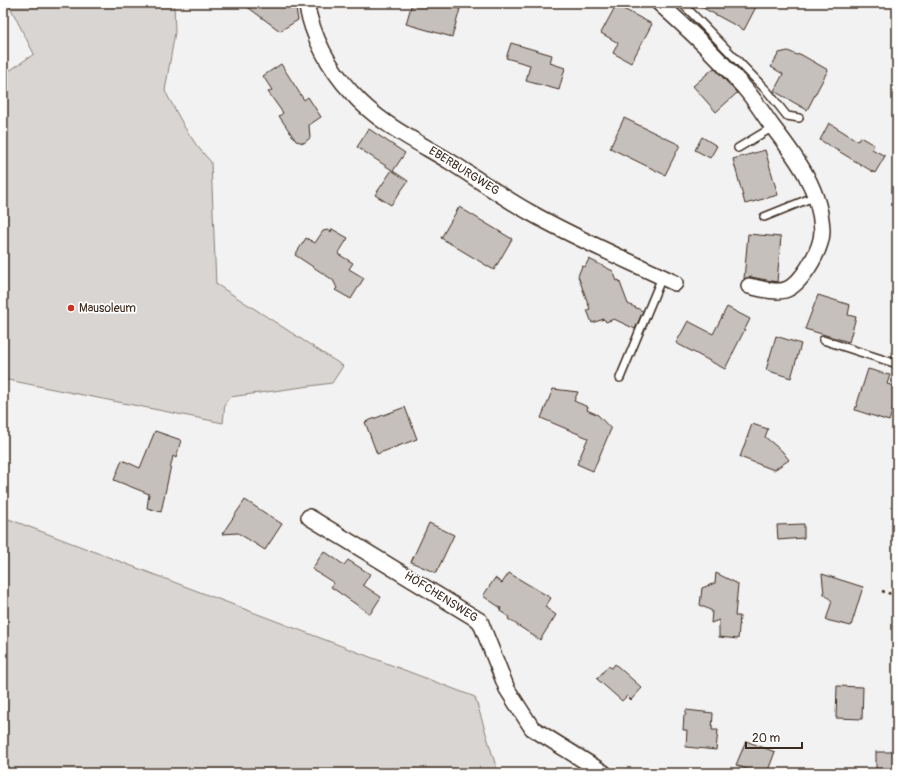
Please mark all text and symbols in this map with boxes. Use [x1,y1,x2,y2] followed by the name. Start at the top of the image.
[426,143,502,199] street label: EBERBURGWEG
[79,301,136,316] place label: Mausoleum
[66,303,76,313] marker: Mausoleum
[401,568,481,626] street label: HÖFCHENSWEG
[746,724,802,750] scale bar
[752,731,781,746] text: 20 m

